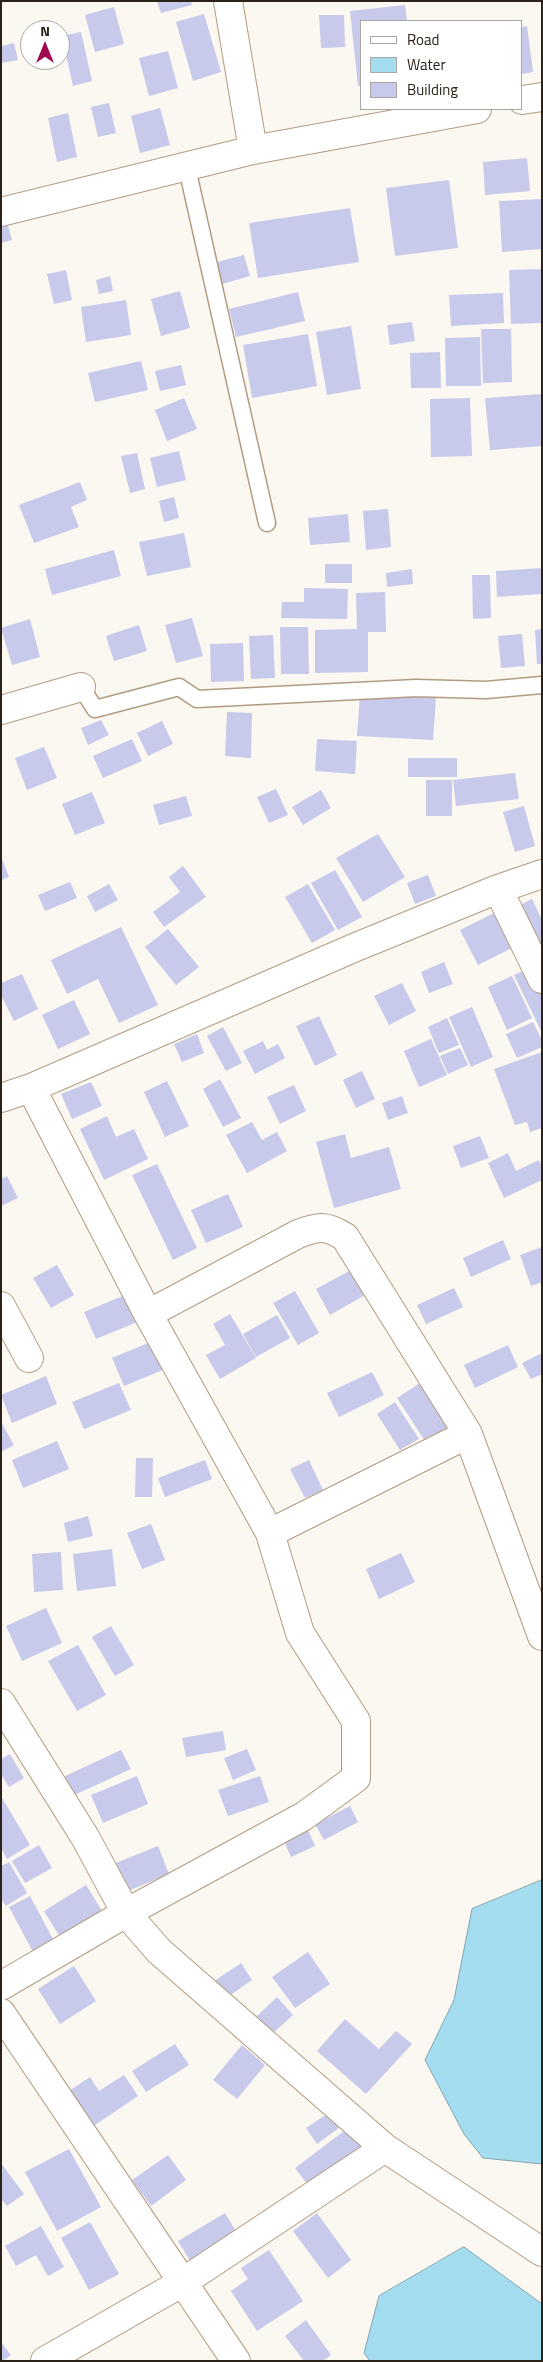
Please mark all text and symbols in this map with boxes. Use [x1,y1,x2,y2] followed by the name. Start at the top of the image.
[20,20,70,70] north arrow
[40,20,50,41] text: N
[360,20,523,110] legend
[407,28,439,51] text: Road
[407,53,446,76] text: Water
[407,78,458,101] text: Building

